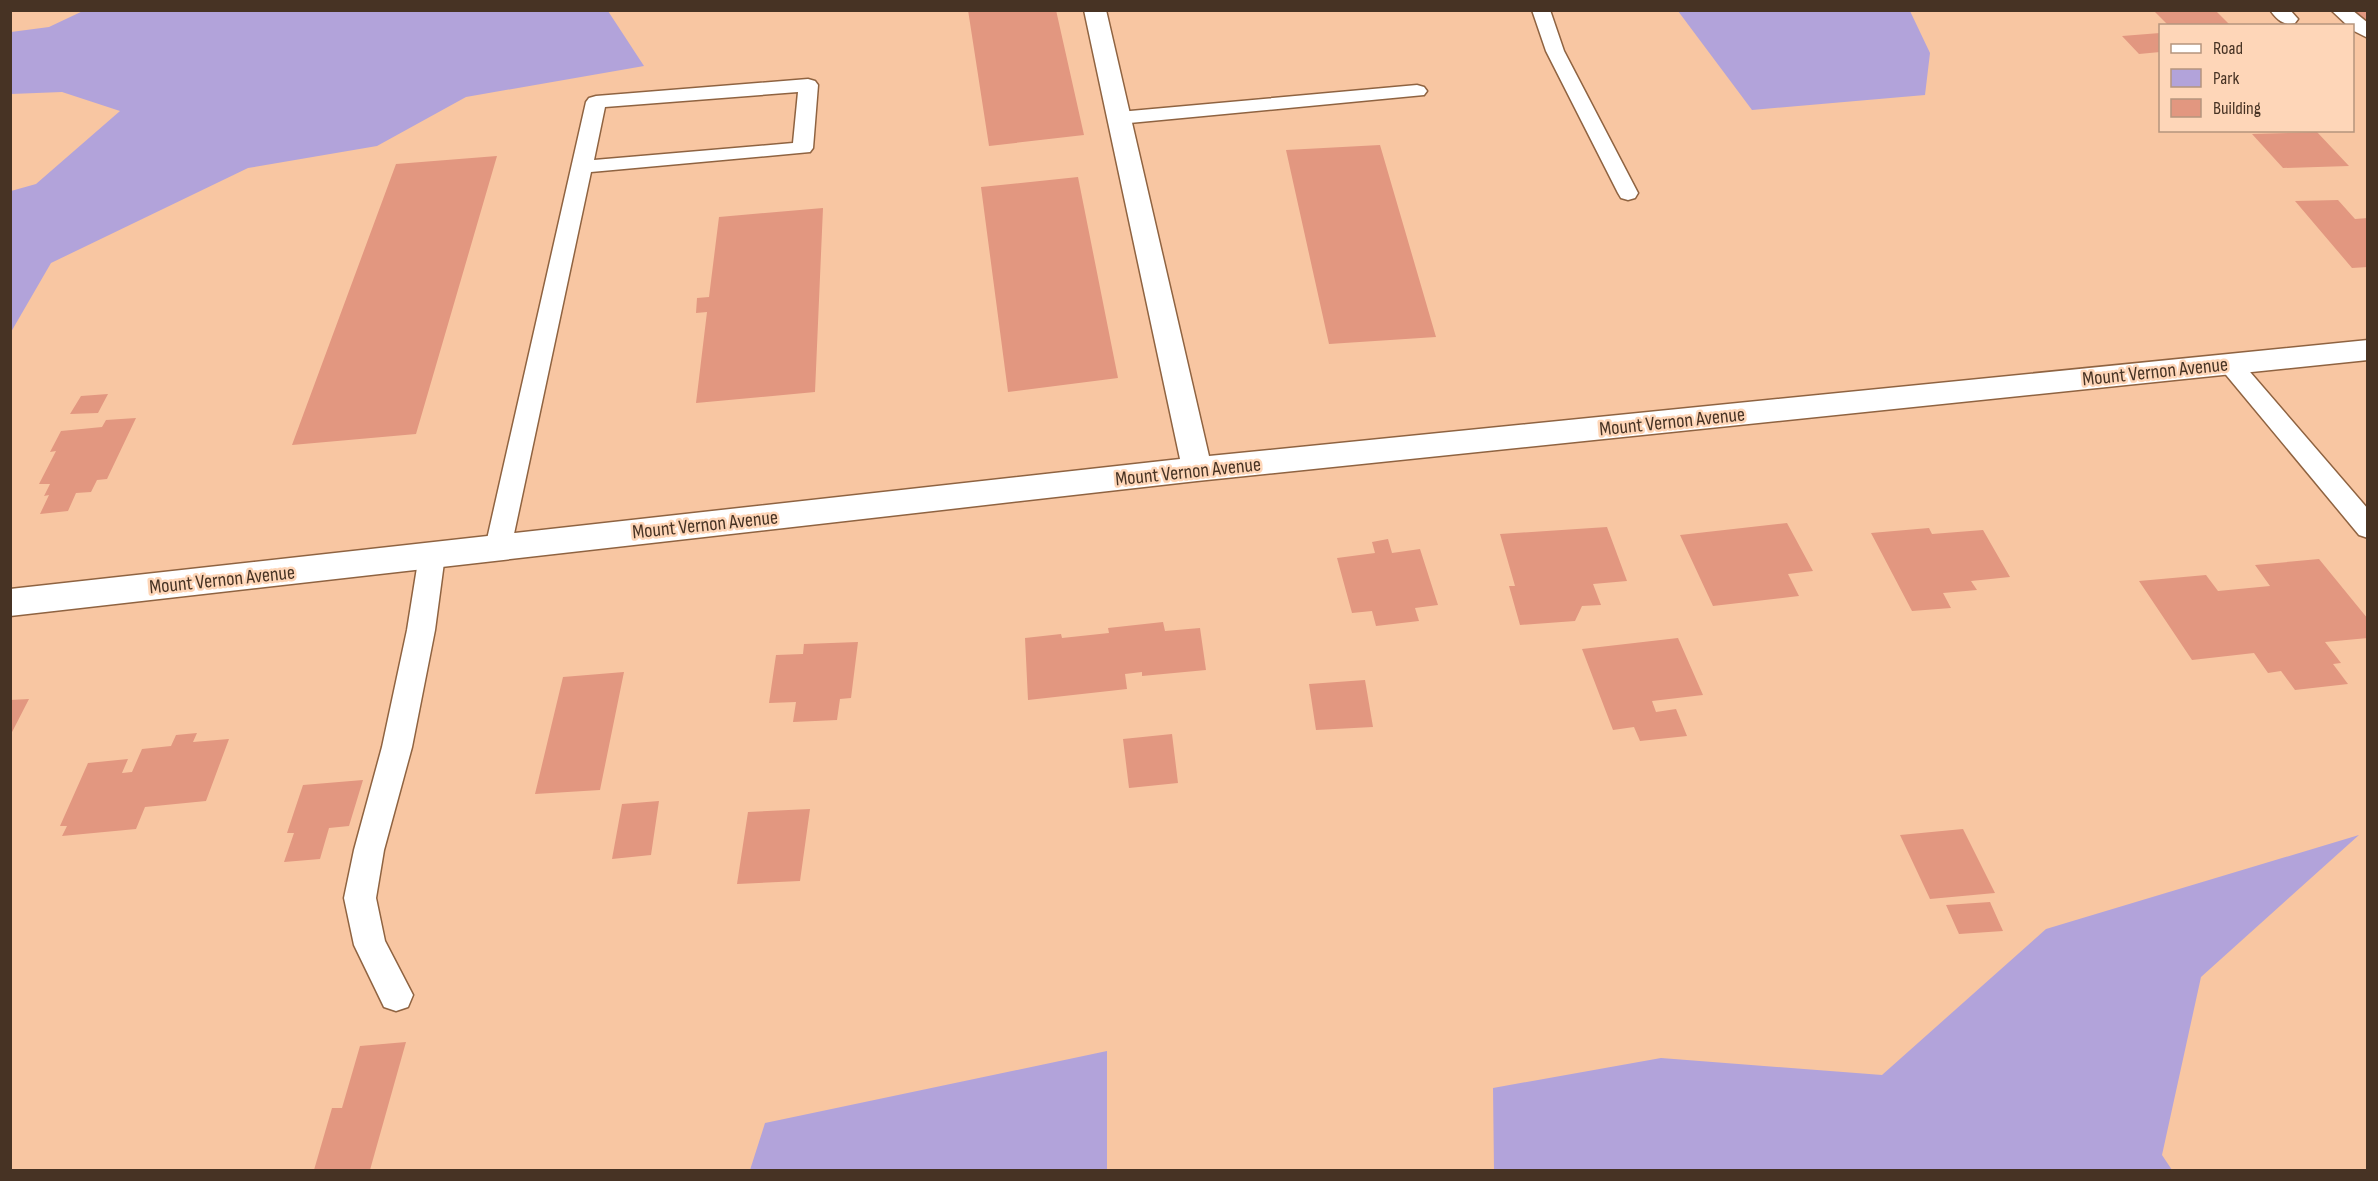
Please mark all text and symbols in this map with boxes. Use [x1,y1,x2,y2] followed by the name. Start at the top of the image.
[2159,24,2354,132] legend
[2213,38,2243,59] text: Road
[2213,68,2239,89] text: Park
[2213,98,2261,119] text: Building
[2081,352,2229,392] street label: Mount Vernon Avenue
[1598,402,1746,442] street label: Mount Vernon Avenue
[1114,452,1262,492] street label: Mount Vernon Avenue
[631,505,779,545] street label: Mount Vernon Avenue
[148,560,296,600] street label: Mount Vernon Avenue

